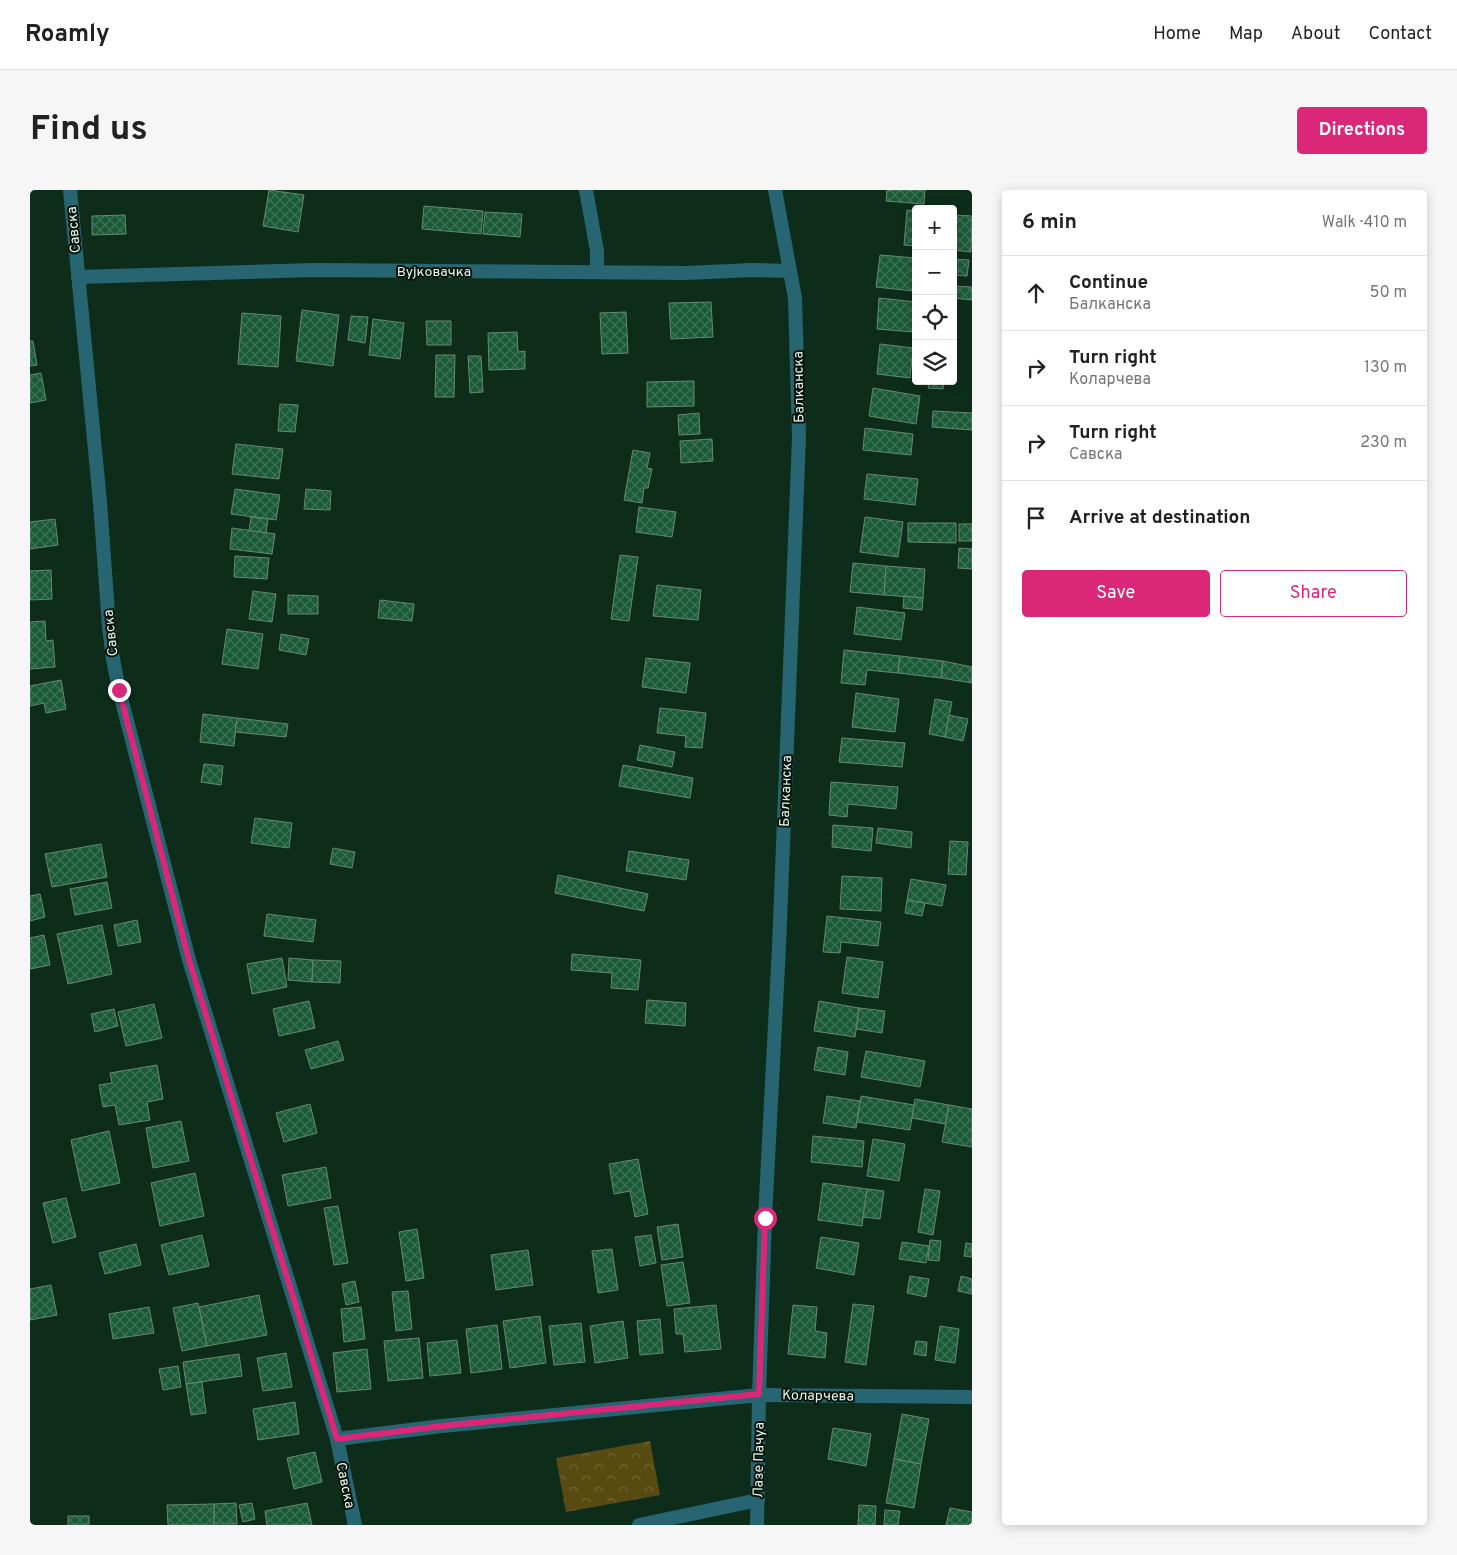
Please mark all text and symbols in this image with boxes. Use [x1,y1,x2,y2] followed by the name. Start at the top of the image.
[25,20,110,50] text: Roamly
[1153,23,1201,46] text: Home
[1229,23,1263,46] text: Map
[1291,23,1340,46] text: About
[1368,23,1432,46] text: Contact
[1297,107,1427,154] button: Directions
[30,108,148,152] text: Find us
[912,205,957,385] map controls
[912,205,957,250] button: +
[64,206,85,254] street label: Савска
[1022,209,1077,236] text: 6 min
[1322,213,1407,233] text: Walk · 410 m
[912,250,957,295] button: −
[397,264,471,281] street label: Вујковачка
[1069,271,1148,295] text: Continue
[1022,279,1050,307] icon: ahead
[1370,283,1407,303] text: 50 m
[912,295,957,340] button: locate
[1069,295,1151,315] text: Балканска
[912,340,957,385] button: layers
[1069,346,1157,370] text: Turn right
[790,351,809,423] street label: Балканска
[1022,354,1050,382] icon: right
[1364,358,1407,378] text: 130 m
[1069,370,1151,390] text: Коларчева
[1069,421,1157,445] text: Turn right
[1022,429,1050,457] icon: right
[1360,433,1407,453] text: 230 m
[1069,445,1122,465] text: Савска
[1022,504,1050,532] icon: arrive
[1069,506,1250,530] text: Arrive at destination
[1022,570,1210,617] button: Save
[1220,570,1407,617] button: Share
[101,609,122,657] street label: Савска
[108,679,131,702] route end
[777,755,796,827] street label: Балканска
[754,1207,777,1230] route start
[782,1387,854,1406] street label: Коларчева
[750,1422,769,1498] street label: Лазе Пачуа
[331,1461,358,1510] street label: Савска

